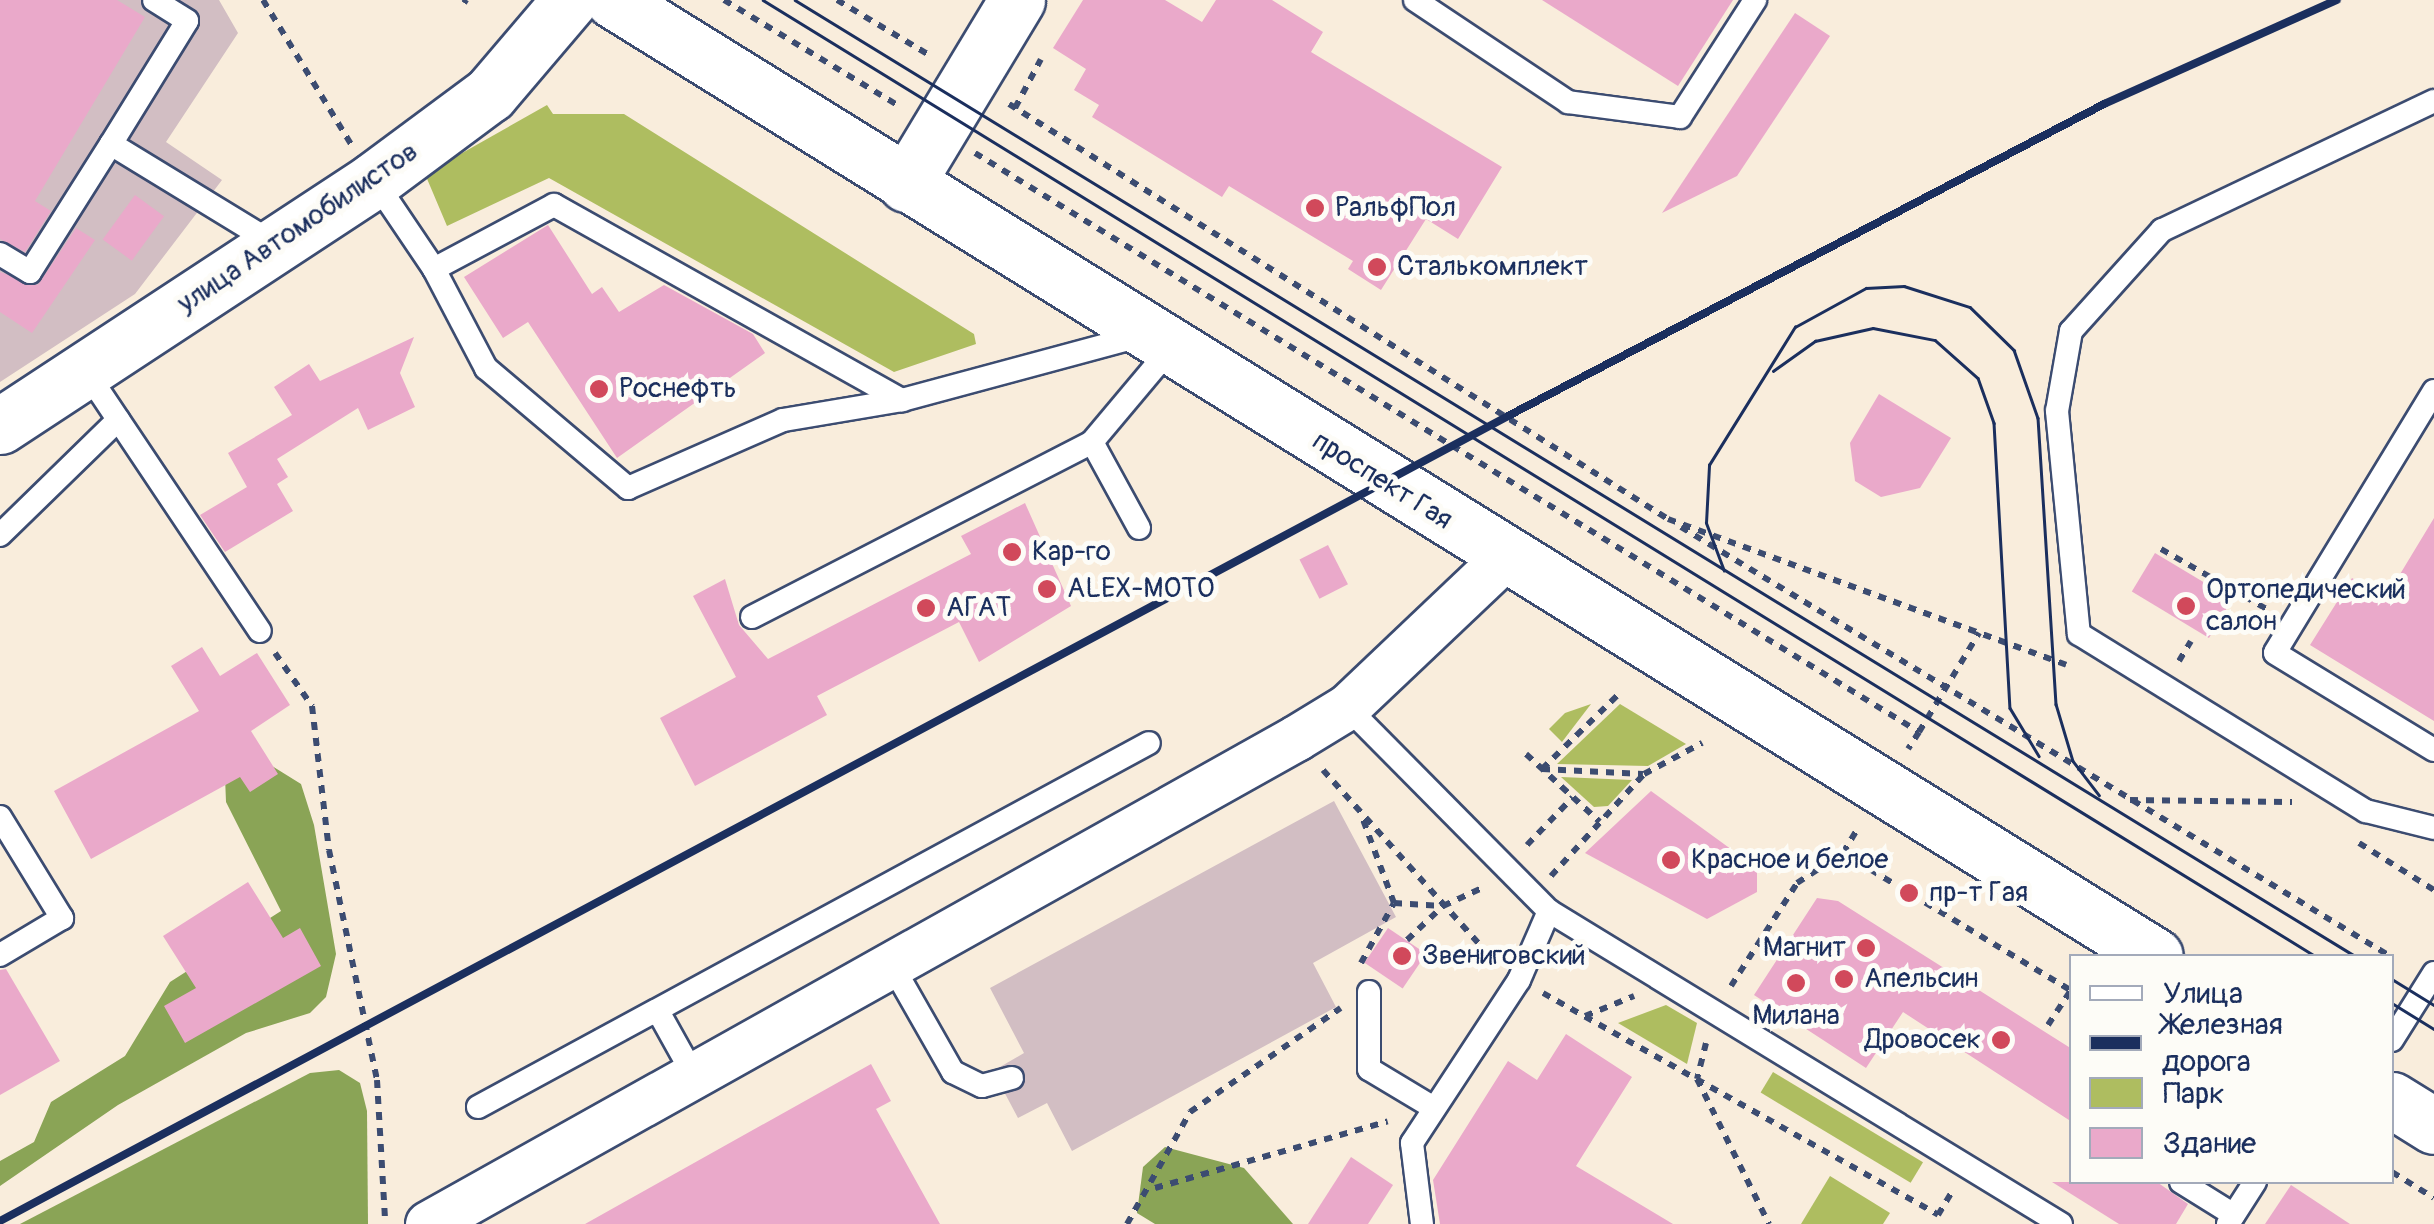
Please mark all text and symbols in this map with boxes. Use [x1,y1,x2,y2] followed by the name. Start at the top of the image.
[171,135,425,321] street label: улица Автомобилистов
[1335,191,1456,225] place label: РальфПол
[1304,197,1326,219] marker: РальфПол
[1397,250,1588,284] place label: Сталькомплект
[1366,256,1388,278] marker: Сталькомплект
[619,372,737,406] place label: Роснефть
[588,378,610,400] marker: Роснефть
[1306,425,1458,537] street label: проспект Гая
[1032,535,1111,569] place label: Кар-го
[1001,541,1023,563] marker: Кар-го
[1067,572,1215,606] place label: ALEX-MOTO
[2206,573,2406,639] place label: Ортопедический салон
[1036,578,1058,600] marker: ALEX-MOTO
[946,591,1011,625] place label: АГАТ
[2175,595,2197,617] marker: Ортопедический салон
[915,597,937,619] marker: АГАТ
[1691,843,1888,877] place label: Красное и белое
[1660,849,1682,871] marker: Красное и белое
[1929,876,2028,910] place label: пр-т Гая
[1898,882,1920,904] marker: пр-т Гая
[1763,931,1846,965] place label: Магнит
[1855,937,1877,959] marker: Магнит
[1422,939,1586,973] place label: Звениговский
[1391,945,1413,967] marker: Звениговский
[2069,954,2394,1184] legend
[1864,962,1978,996] place label: Апельсин
[1833,968,1855,990] marker: Апельсин
[1785,972,1807,994] marker: Милана
[2163,975,2243,1012] text: Улица
[1752,999,1840,1033] place label: Милана
[2162,1006,2283,1080] text: Железная дорога
[1865,1023,1981,1057] place label: Дровосек
[1990,1029,2012,1051] marker: Дровосек
[2163,1075,2225,1112] text: Парк
[2163,1125,2256,1162] text: Здание

